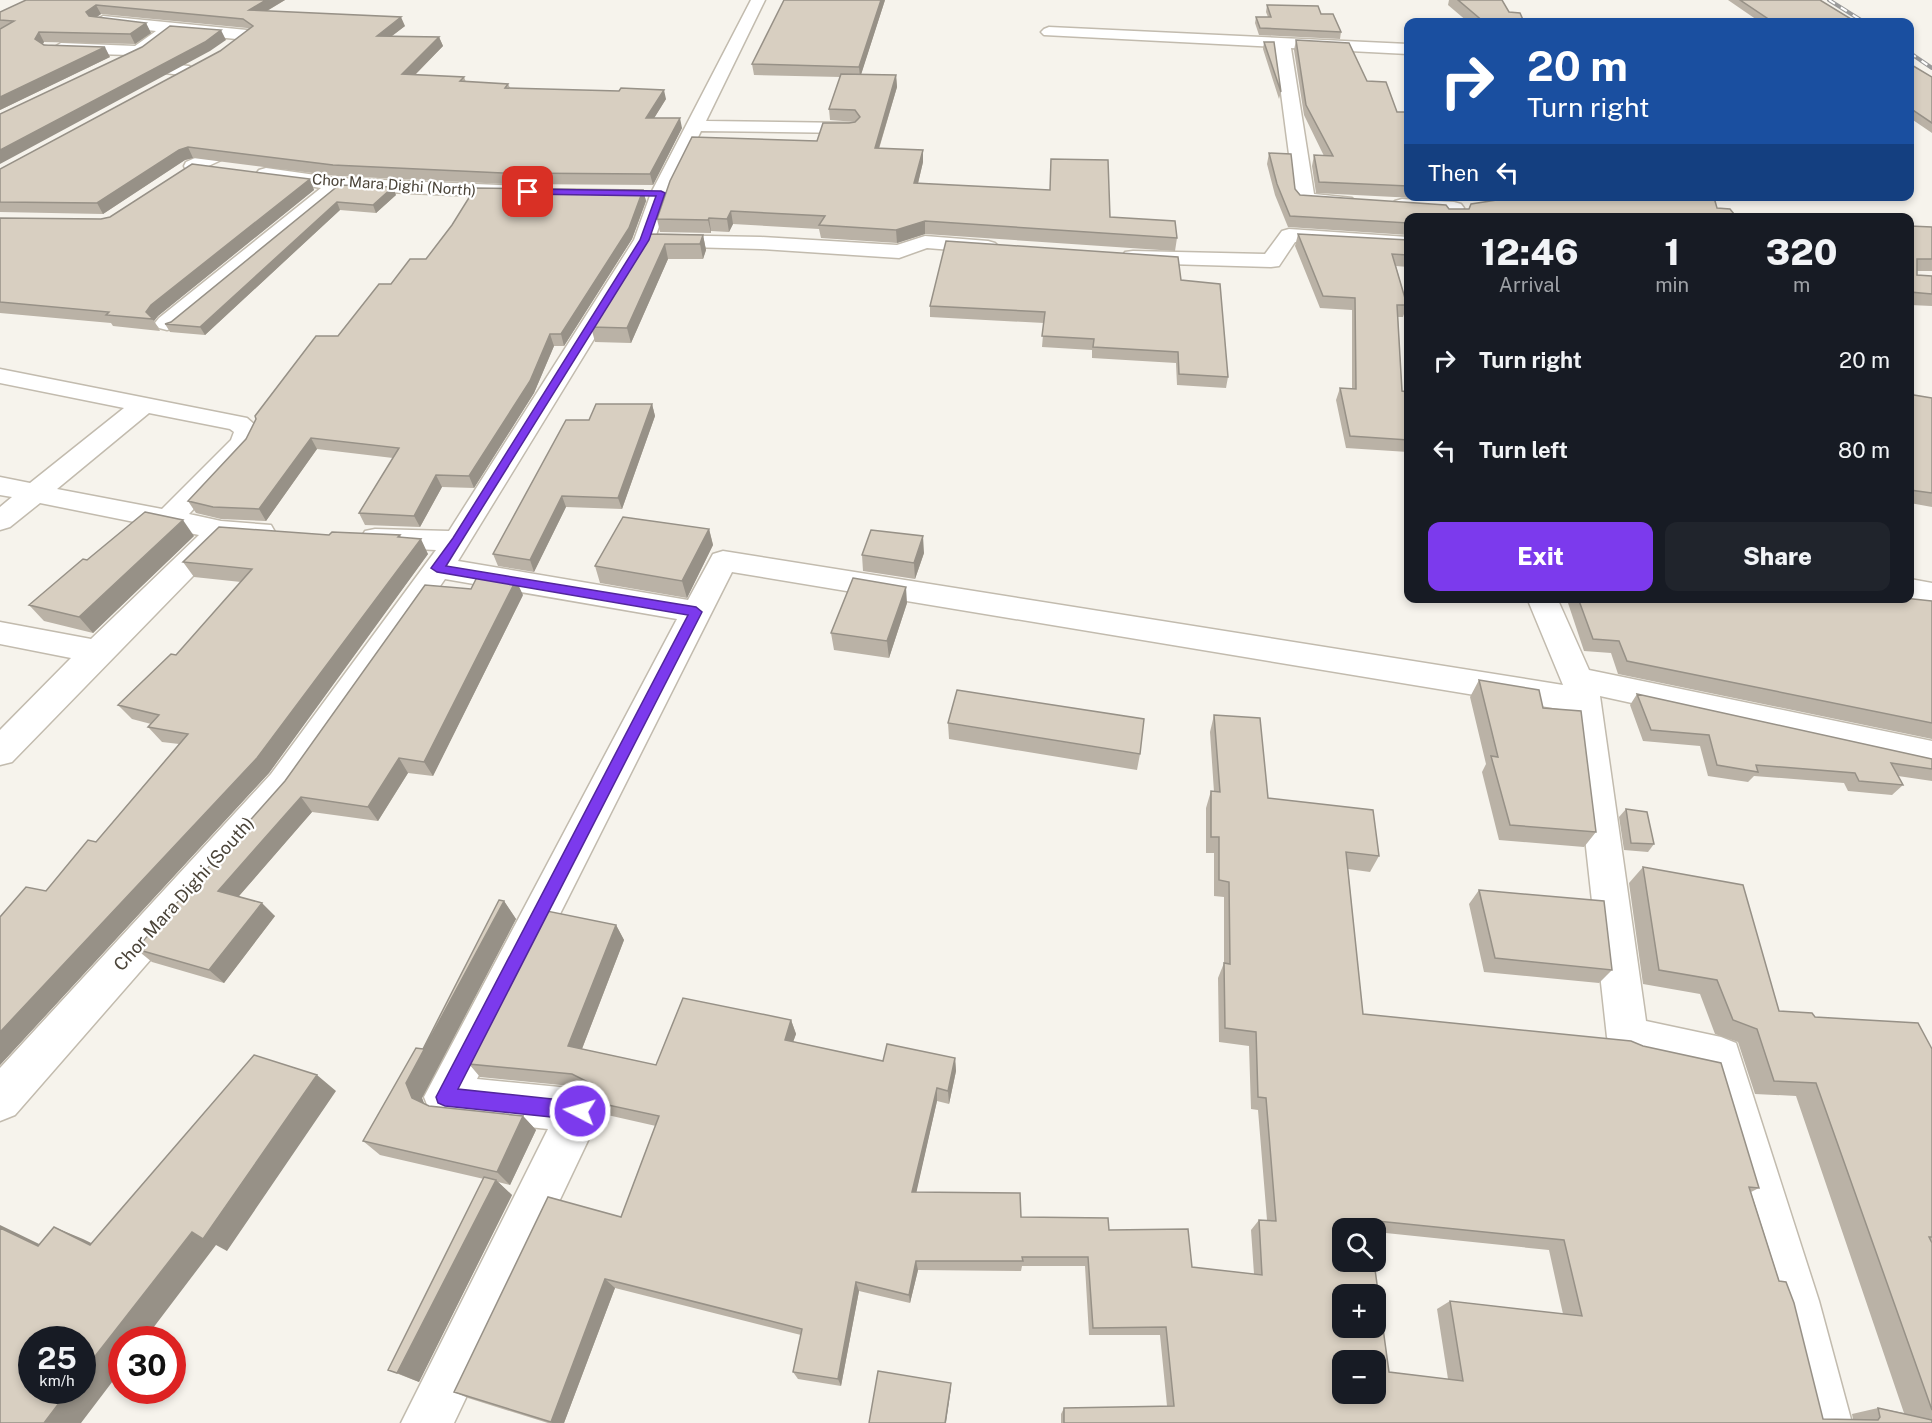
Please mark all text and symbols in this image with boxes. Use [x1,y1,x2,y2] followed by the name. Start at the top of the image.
[1527,41,1628,90] text: 20 m
[1428,42,1506,120] icon: right
[1527,91,1650,123] text: Turn right
[1491,156,1524,189] icon: left
[1428,160,1479,186] text: Then
[502,166,553,217] pin
[311,170,477,199] street label: Chor Mara Dighi (North)
[511,175,544,208] icon: arrive
[1481,231,1579,273] text: 12:46
[1664,231,1680,273] text: 1
[1766,231,1837,273] text: 320
[1499,273,1560,297] text: Arrival
[1655,273,1689,297] text: min
[1793,273,1810,297] text: m
[1428,344,1461,377] icon: right
[1479,347,1582,373] text: Turn right
[1839,347,1890,373] text: 20 m
[1428,434,1461,467] icon: left
[1479,437,1568,463] text: Turn left
[1838,437,1890,463] text: 80 m
[1428,522,1653,591] button: Exit
[1665,522,1890,591] button: Share
[109,812,258,975] street label: Chor Mara Dighi (South)
[548,1079,612,1143] position arrow
[1332,1218,1386,1404] map controls
[1332,1218,1386,1272] button: search
[1332,1284,1386,1338] button: +
[108,1326,186,1404] speed limit sign: 30
[37,1340,77,1376] text: 25
[1332,1350,1386,1404] button: −
[39,1372,75,1389] text: km/h

